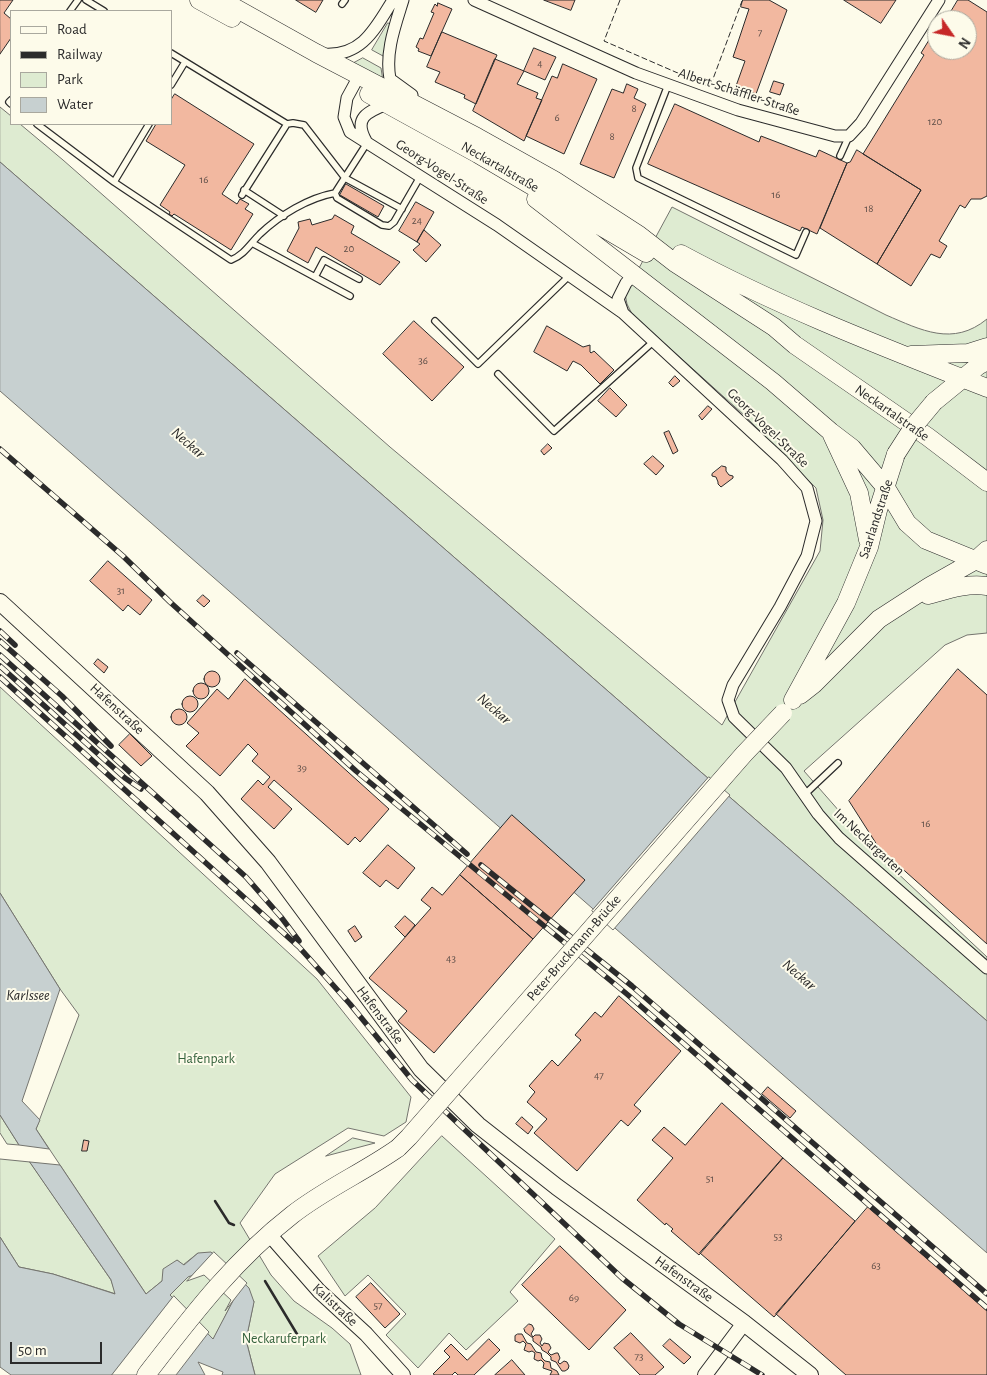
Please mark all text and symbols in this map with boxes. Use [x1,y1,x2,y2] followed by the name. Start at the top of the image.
[10,10,172,125] legend
[927,10,977,60] north arrow
[57,22,87,37] text: Road
[758,26,762,40] house number: 7
[955,35,972,51] text: N
[57,47,102,62] text: Railway
[537,57,543,71] house number: 4
[676,64,802,120] street label: Albert-Schäffler-Straße
[57,72,83,87] text: Park
[57,97,93,112] text: Water
[631,102,637,116] house number: 8
[554,111,560,125] house number: 6
[928,115,942,129] house number: 120
[609,130,615,144] house number: 8
[393,136,491,208] street label: Georg-Vogel-Straße
[458,138,542,196] street label: Neckartalstraße
[200,173,208,187] house number: 16
[772,188,780,202] house number: 16
[865,202,873,216] house number: 18
[412,214,422,228] house number: 24
[344,242,354,256] house number: 20
[418,354,428,368] house number: 36
[851,381,933,445] street label: Neckartalstraße
[724,385,812,471] street label: Georg-Vogel-Straße
[168,424,208,462] water label: Neckar
[855,477,897,561] street label: Saarlandstraße
[117,584,125,598] house number: 31
[86,680,148,738] street label: Hafenstraße
[474,690,514,728] water label: Neckar
[297,761,307,775] house number: 39
[830,805,908,879] street label: Im Neckargarten
[922,817,930,831] house number: 16
[523,891,625,1005] street label: Peter-Bruckmann-Brücke
[446,952,456,966] house number: 43
[779,956,819,994] water label: Neckar
[353,983,407,1047] street label: Hafenstraße
[6,986,50,1004] water label: Karlssee
[177,1051,235,1067] park label: Hafenpark
[594,1069,604,1083] house number: 47
[706,1172,714,1186] house number: 51
[773,1230,783,1244] house number: 53
[652,1252,716,1306] street label: Hafenstraße
[871,1259,881,1273] house number: 63
[309,1280,361,1330] street label: Kalistraße
[569,1291,579,1305] house number: 69
[373,1299,383,1313] house number: 57
[242,1331,326,1347] park label: Neckaruferpark
[12,1332,105,1364] scale bar
[18,1343,47,1358] text: 50 m
[634,1350,644,1364] house number: 73

